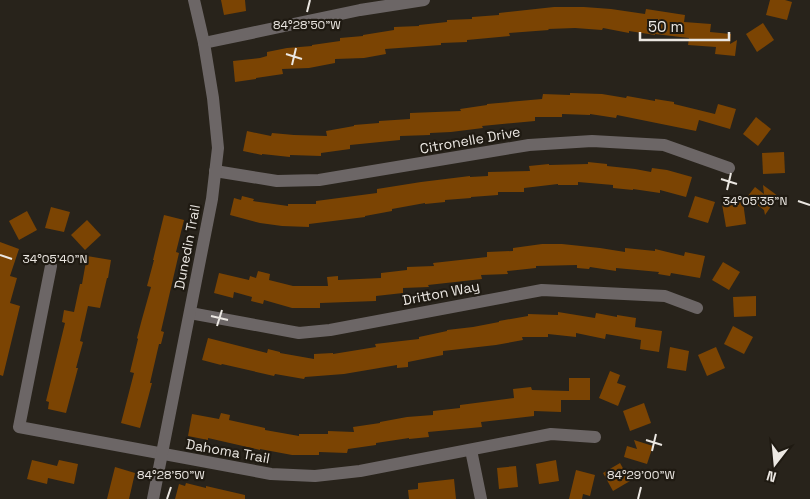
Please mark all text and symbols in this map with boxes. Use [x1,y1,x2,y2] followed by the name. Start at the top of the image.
[640,10,729,42] scale bar
[273,17,341,33] text: 84°28'50"W
[648,17,683,36] text: 50 m
[418,122,522,158] street label: Citronelle Drive
[723,193,787,209] text: 34°05'35"N
[170,203,204,291] street label: Dunedin Trail
[23,251,87,267] text: 34°05'40"N
[401,277,481,309] street label: Dritton Way
[185,435,271,467] street label: Dahoma Trail
[750,439,800,489] north arrow
[137,467,205,483] text: 84°28'50"W
[607,467,676,483] text: 84°29'00"W
[764,467,778,486] text: N

